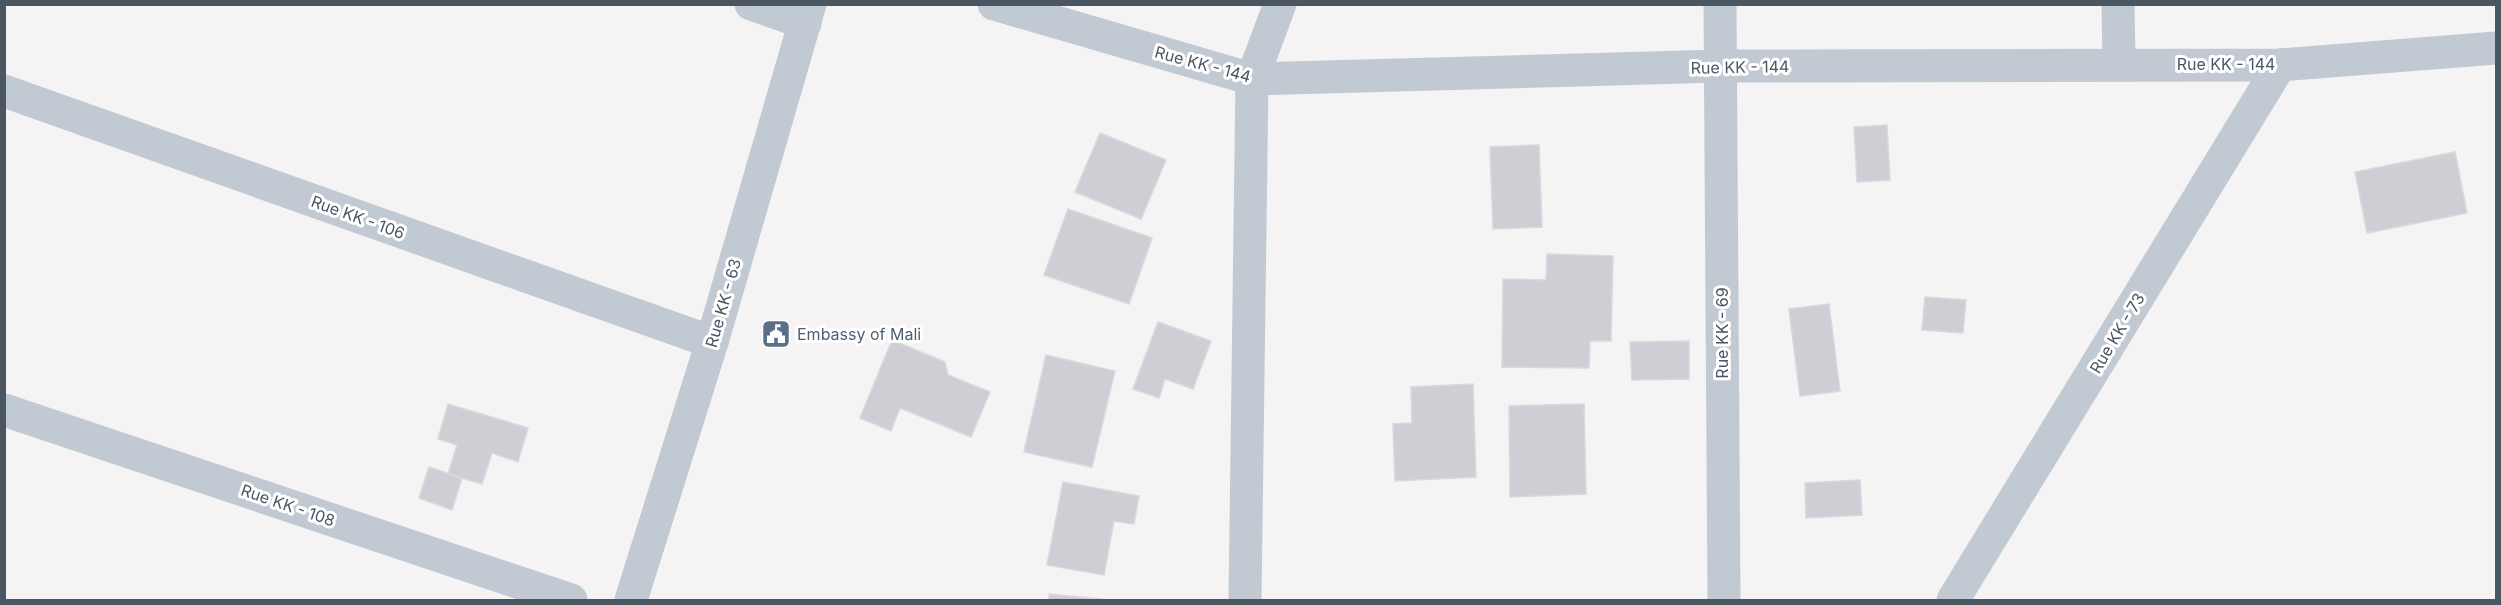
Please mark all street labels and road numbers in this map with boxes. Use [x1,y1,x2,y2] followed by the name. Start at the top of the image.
[1153,42,1253,86] street label: Rue KK - 144
[2177,54,2275,74] street label: Rue KK - 144
[1691,56,1789,78] street label: Rue KK - 144
[309,191,407,243] street label: Rue KK - 106
[701,256,745,350] street label: Rue KK - 63
[1712,287,1732,379] street label: Rue KK - 69
[2085,289,2149,377] street label: Rue KK - 73
[238,480,338,530] street label: Rue KK - 108

